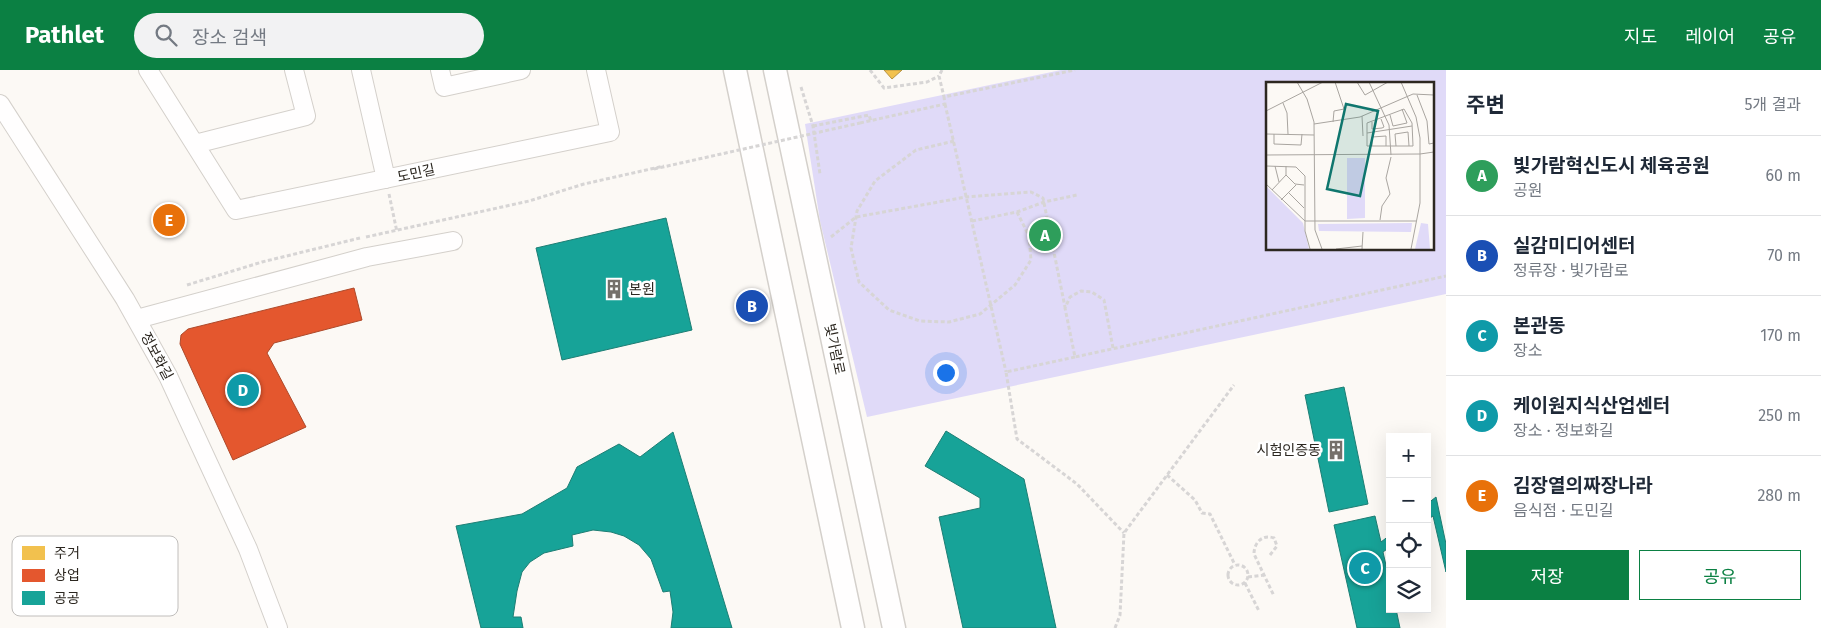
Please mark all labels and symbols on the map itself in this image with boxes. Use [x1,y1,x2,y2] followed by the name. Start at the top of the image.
[1266,82,1434,250] inset map
[395,161,437,186] street label: 도민길
[153,201,185,239] pin: E
[1029,216,1061,254] pin: A
[603,278,625,300] building icon: 본원
[629,281,655,298] place label: 본원
[736,287,768,325] pin: B
[821,322,848,376] street label: 빛가람로
[137,329,176,383] street label: 정보화길
[933,360,959,386] your location
[227,371,259,409] pin: D
[1325,439,1347,461] building icon: 시험인증동
[1257,442,1321,459] place label: 시험인증동
[12,536,178,616] legend
[54,545,80,562] text: 주거
[1349,549,1381,587] pin: C
[54,567,80,584] text: 상업
[54,590,80,607] text: 공공

